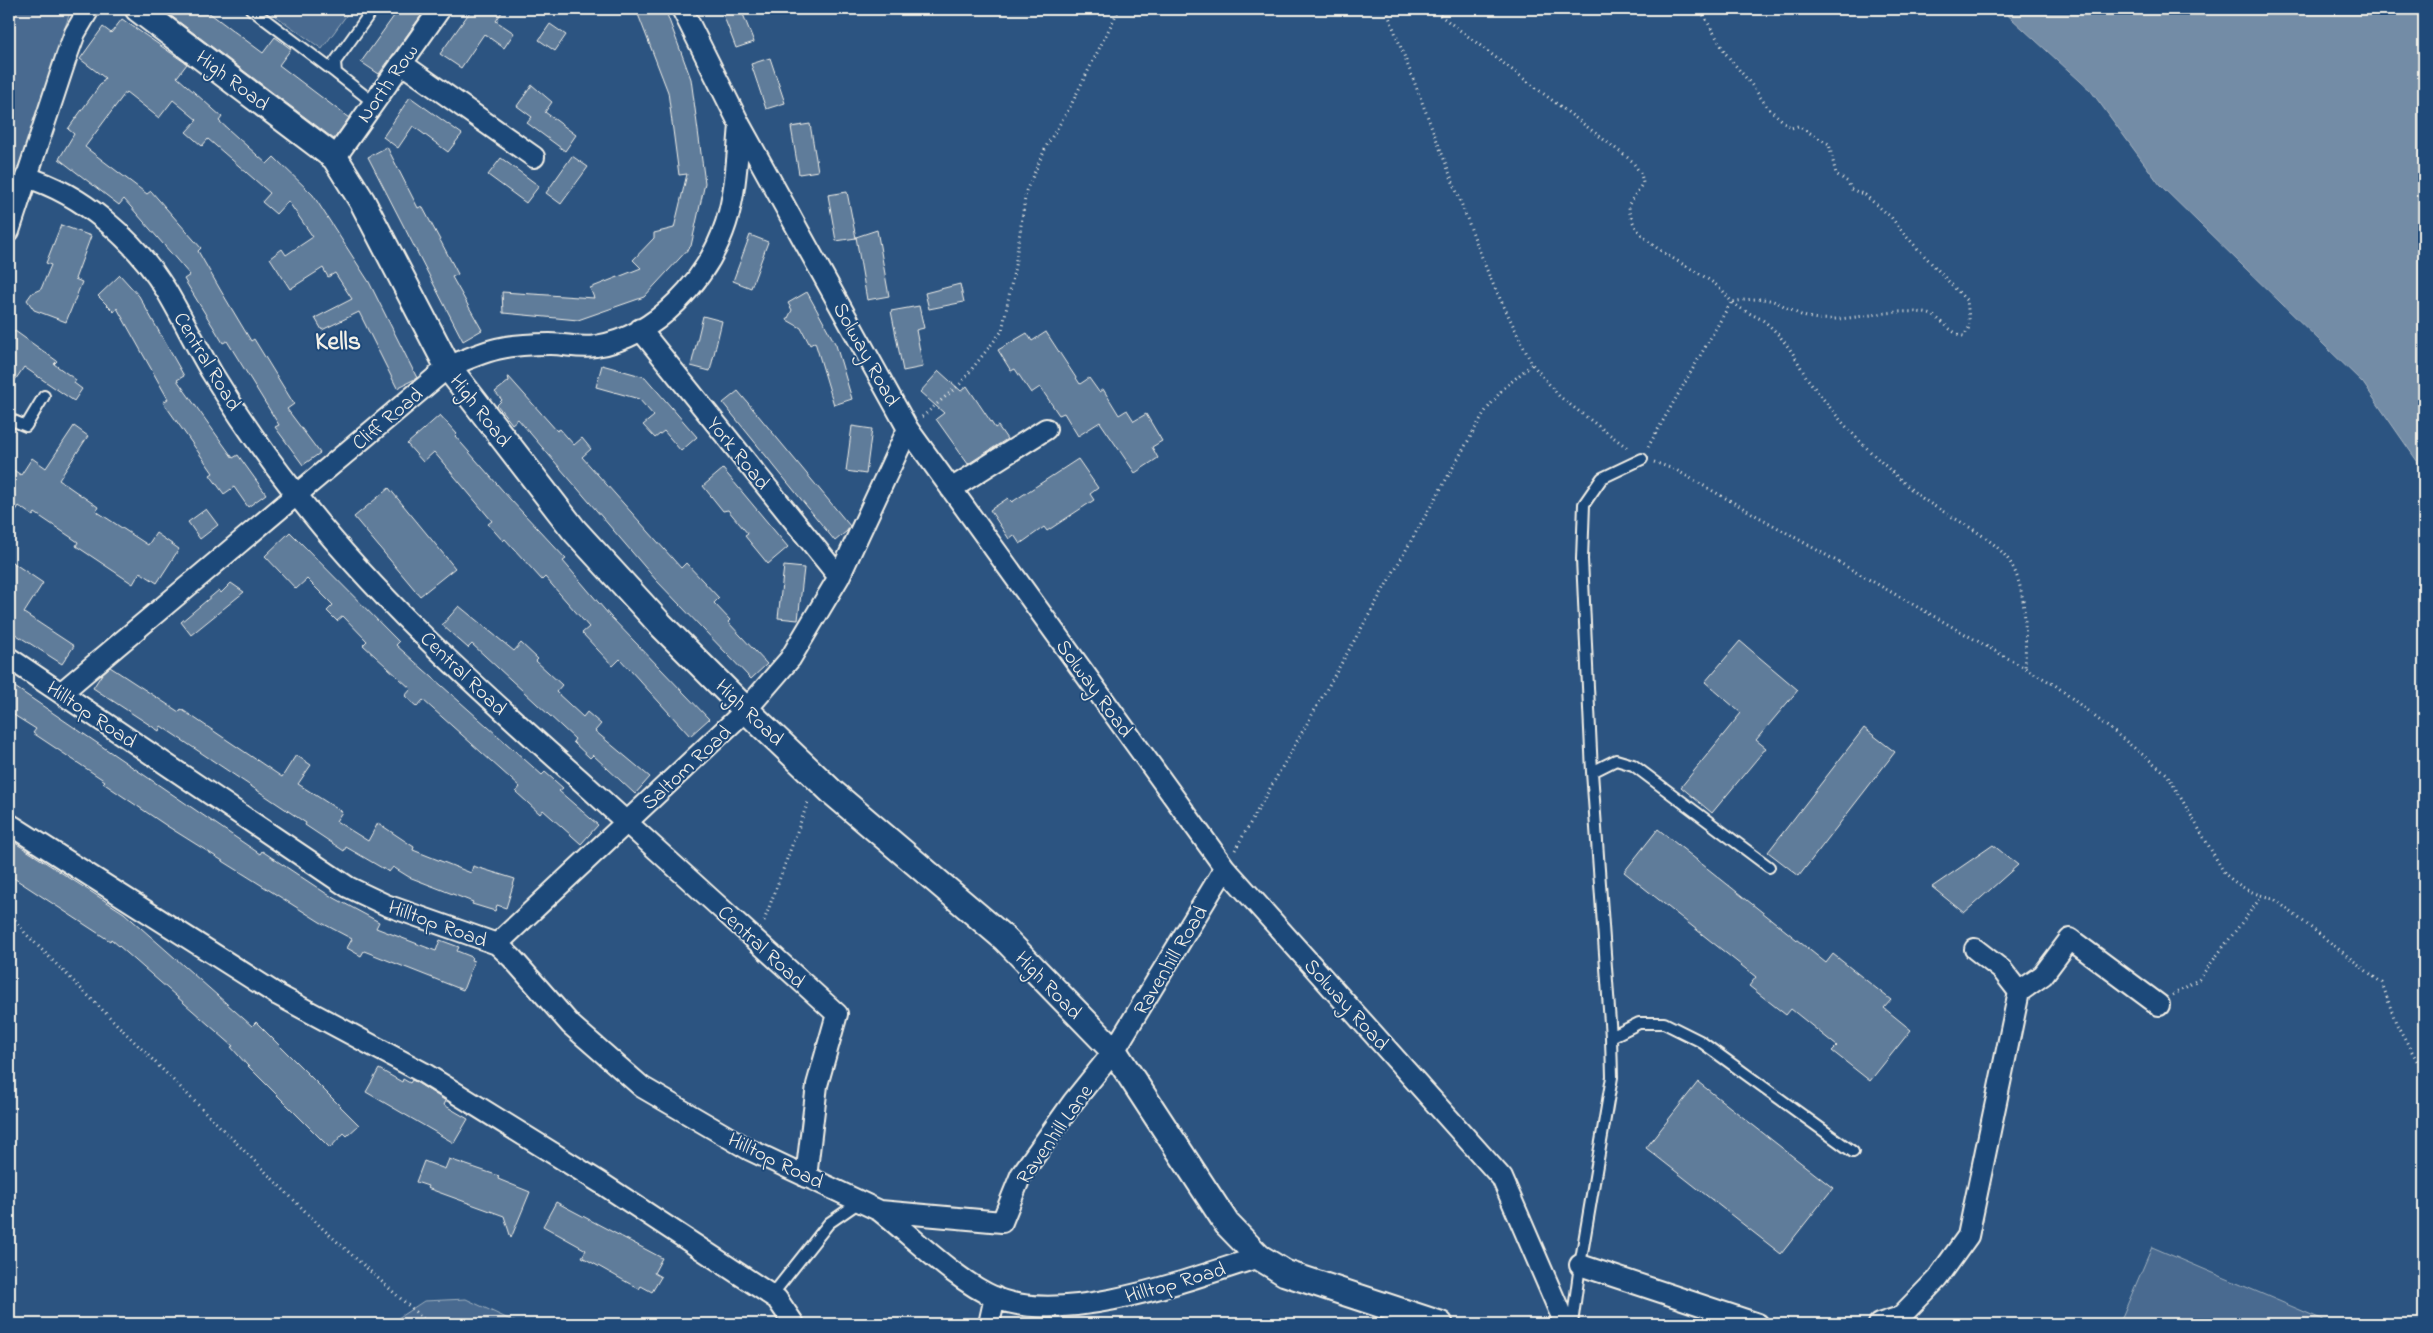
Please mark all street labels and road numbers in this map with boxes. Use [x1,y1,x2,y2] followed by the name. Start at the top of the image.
[350,39,427,130] street label: North Row
[187,44,275,121] street label: High Road
[822,297,906,414] street label: Solway Road
[165,307,248,417] street label: Central Road
[440,368,518,456] street label: High Road
[346,381,431,458] street label: Cliff Road
[699,411,776,497] street label: York Road
[412,625,513,724] street label: Central Road
[1046,634,1139,746] street label: Solway Road
[706,673,790,755] street label: High Road
[40,674,142,757] street label: Hilltop Road
[636,719,739,818] street label: Saltom Road
[384,893,491,957] street label: Hilltop Road
[710,899,811,996] street label: Central Road
[1127,900,1216,1022] street label: Ravenhill Road
[1006,945,1088,1029] street label: High Road
[1294,953,1395,1060] street label: Solway Road
[1010,1078,1102,1191] street label: Ravenhill Lane
[722,1126,828,1198] street label: Hilltop Road
[1122,1255,1230,1313] street label: Hilltop Road

